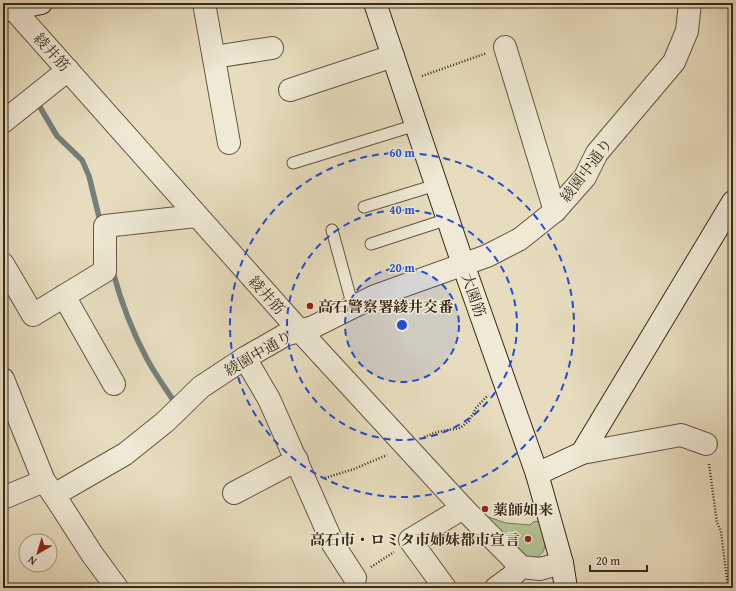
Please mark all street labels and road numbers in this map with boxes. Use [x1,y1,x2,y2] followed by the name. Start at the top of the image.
[29,28,75,76] street label: 綾井筋
[555,134,617,206] street label: 綾園中通り
[457,270,491,320] street label: 大園筋
[244,271,290,319] street label: 綾井筋
[220,325,296,381] street label: 綾園中通り

